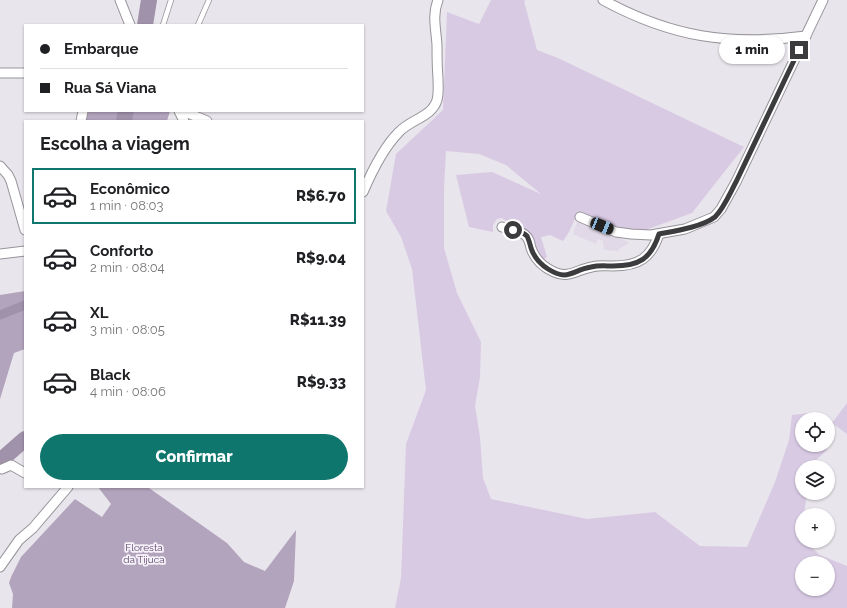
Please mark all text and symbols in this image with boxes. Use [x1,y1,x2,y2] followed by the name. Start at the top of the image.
[719,36,785,64] callout: 1 min
[64,40,139,58] text: Embarque
[790,41,808,59] route end
[735,42,769,57] text: 1 min
[64,79,156,97] text: Rua Sá Viana
[40,133,190,154] text: Escolha a viagem
[42,178,78,214] icon: car
[90,180,170,198] text: Econômico
[296,187,346,205] text: R$6.70
[90,198,163,213] text: 1 min · 08:03
[589,216,615,236] car
[504,221,522,239] route start
[42,240,78,276] icon: car
[90,242,153,260] text: Conforto
[296,249,346,267] text: R$9.04
[90,260,165,275] text: 2 min · 08:04
[42,302,78,338] icon: car
[90,304,108,322] text: XL
[290,311,346,329] text: R$11.39
[90,322,165,337] text: 3 min · 08:05
[42,364,78,400] icon: car
[90,366,130,384] text: Black
[297,373,346,391] text: R$9.33
[90,384,166,399] text: 4 min · 08:06
[795,412,835,596] map controls
[795,412,835,452] button: locate
[40,434,348,480] button: Confirmar
[795,460,835,500] button: layers
[795,508,835,548] button: +
[123,542,165,565] park label: Floresta da Tijuca
[795,556,835,596] button: −

